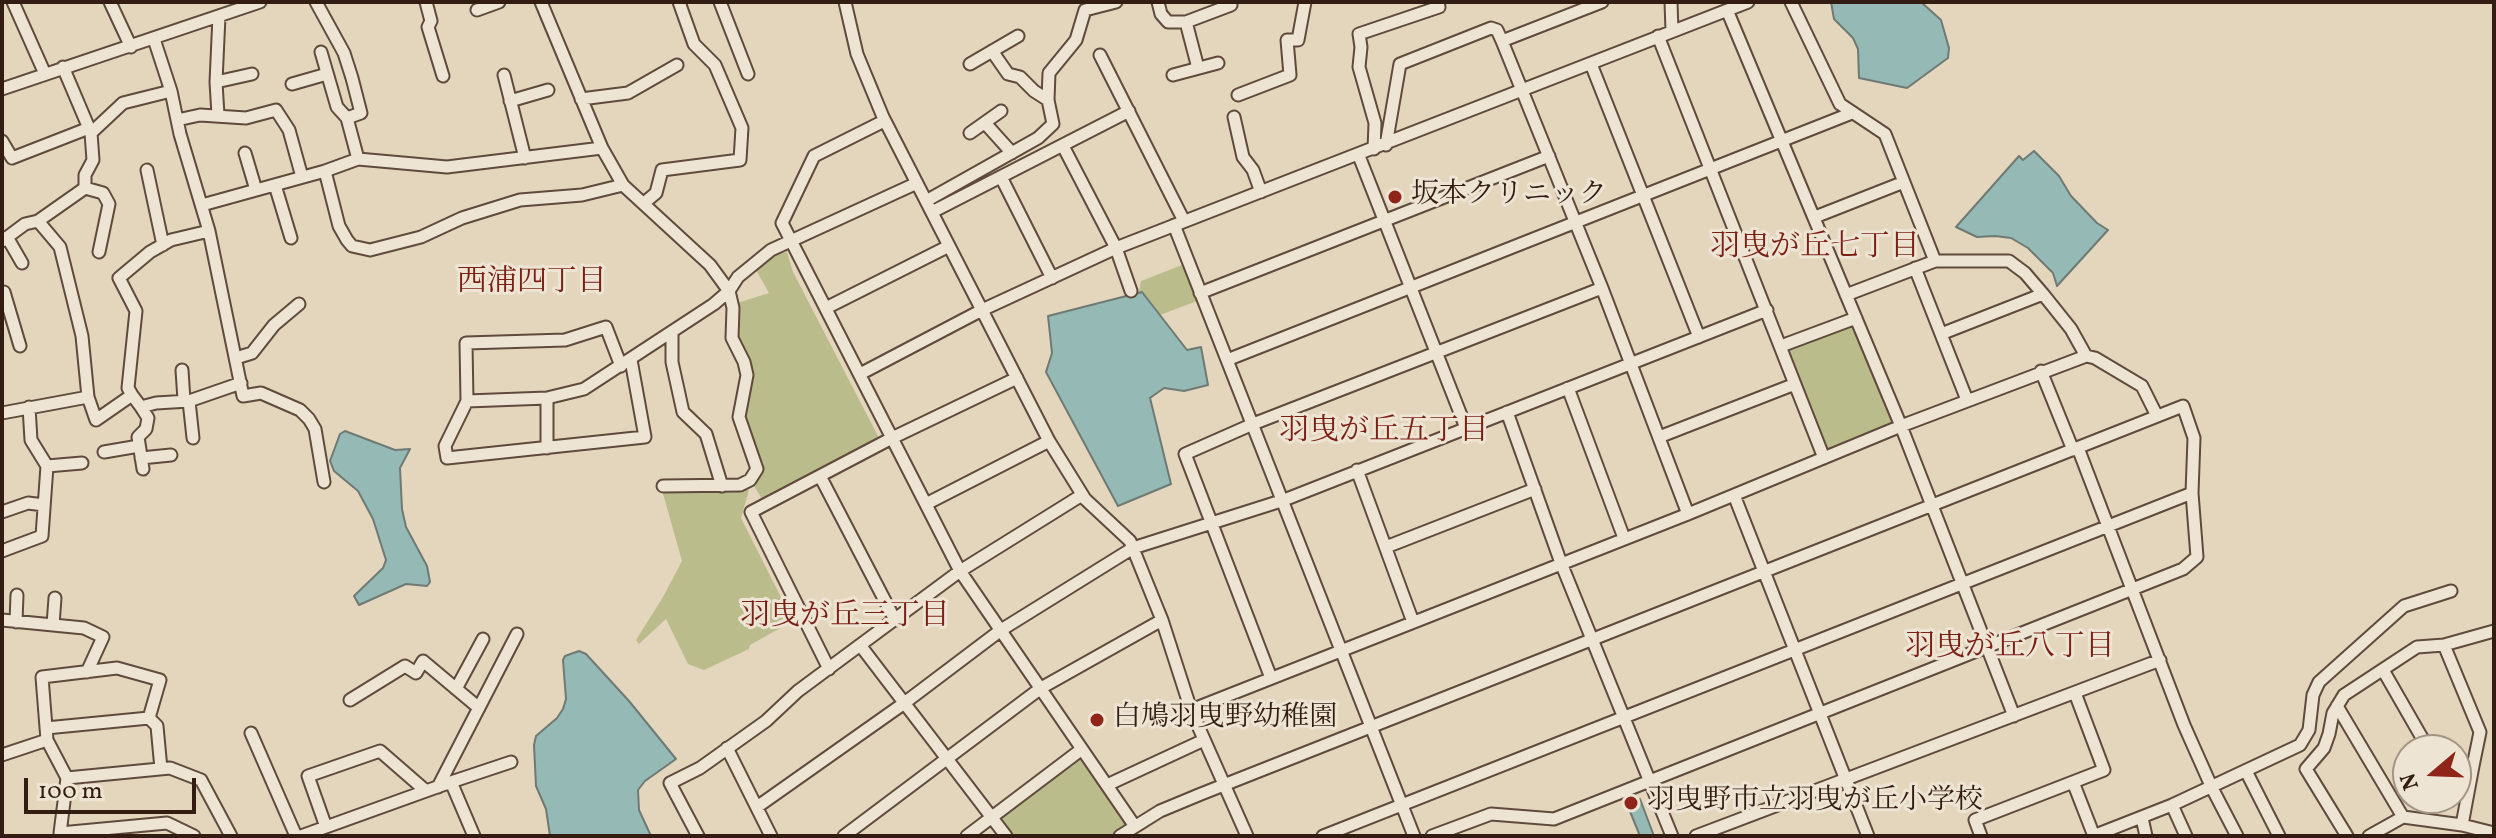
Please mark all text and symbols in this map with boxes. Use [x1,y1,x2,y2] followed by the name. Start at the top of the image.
[1411,180,1607,214] place label: 坂本クリニック
[1386,188,1404,206] marker: 坂本クリニック
[1710,231,1920,267] district label: 羽曳が丘七丁目
[457,266,607,302] district label: 西浦四丁目
[1279,415,1489,451] district label: 羽曳が丘五丁目
[740,600,950,636] district label: 羽曳が丘三丁目
[1905,631,2115,667] district label: 羽曳が丘八丁目
[1113,703,1337,737] place label: 白鳩羽曳野幼稚園
[1088,711,1106,729] marker: 白鳩羽曳野幼稚園
[2392,734,2472,814] north arrow
[28,762,200,812] scale bar
[2393,769,2428,794] text: N
[38,775,103,809] text: 100 m
[1647,786,1983,820] place label: 羽曳野市立羽曳が丘小学校
[1622,794,1640,812] marker: 羽曳野市立羽曳が丘小学校

